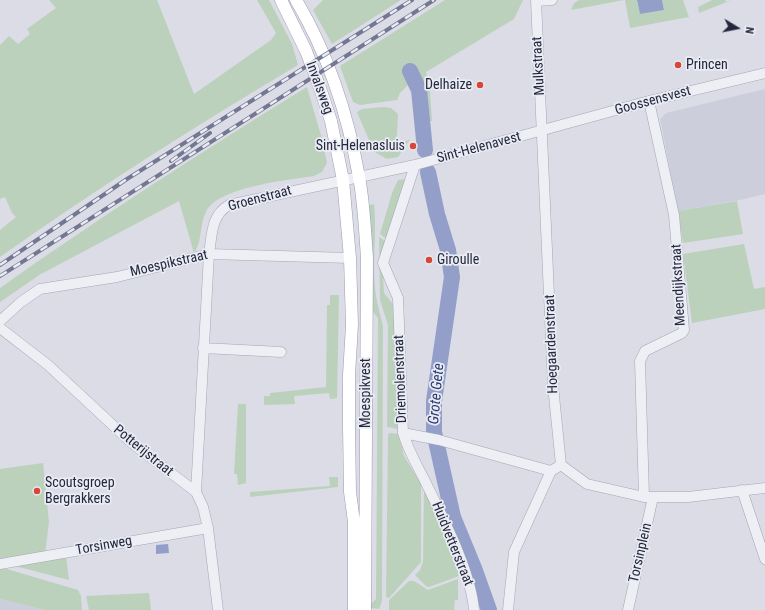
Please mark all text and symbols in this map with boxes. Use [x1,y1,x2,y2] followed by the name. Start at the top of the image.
[717,8,757,48] north arrow
[742,26,756,35] text: N
[529,36,549,96] street label: Mulkstraat
[686,57,728,73] place label: Princen
[302,59,336,117] street label: Invalsweg
[673,60,683,70] marker: Princen
[425,77,472,93] place label: Delhaize
[475,80,485,90] marker: Delhaize
[613,83,693,119] street label: Goossensvest
[435,129,523,167] street label: Sint-Helenavest
[316,138,405,154] place label: Sint-Helenasluis
[408,141,418,151] marker: Sint-Helenasluis
[227,182,293,216] street label: Groenstraat
[668,244,690,326] street label: Meendijkstraat
[129,247,209,281] street label: Moespikstraat
[437,252,479,268] place label: Giroulle
[424,255,434,265] marker: Giroulle
[542,294,562,394] street label: Hoegaardenstraat
[391,335,411,423] street label: Driemolenstraat
[358,358,374,428] street label: Moespikvest
[425,363,449,425] water label: Grote Gete
[110,422,176,480] street label: Potterijstraat
[45,475,115,508] place label: Scoutsgroep Bergrakkers
[32,486,42,496] marker: Scoutsgroep Bergrakkers
[427,499,477,589] street label: Huidvetterstraat
[626,521,656,585] street label: Torsinplein
[75,533,133,559] street label: Torsinweg

